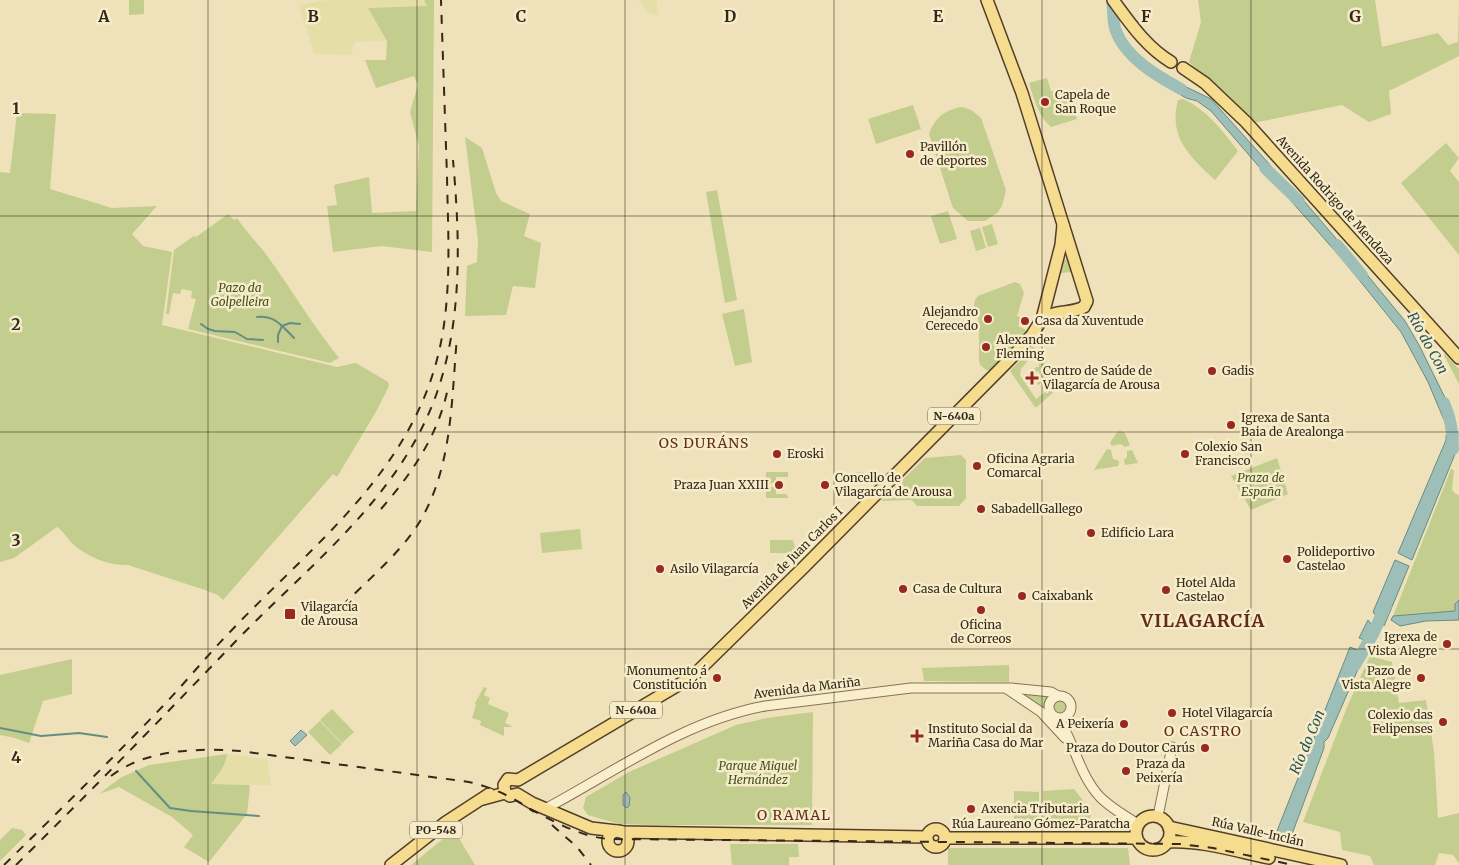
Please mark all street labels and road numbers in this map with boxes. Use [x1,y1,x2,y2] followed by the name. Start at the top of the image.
[1273,132,1397,267] street label: Avenida Rodrigo de Mendoza
[928,408,980,424] road number: N-640a
[737,504,846,612] street label: Avenida de Juan Carlos I
[752,673,862,702] street label: Avenida da Mariña
[610,702,662,718] road number: N-640a
[1210,814,1306,849] street label: Rúa Valle-Inclán
[952,816,1131,831] street label: Rúa Laureano Gómez-Paratcha
[410,822,462,838] road number: PO-548

